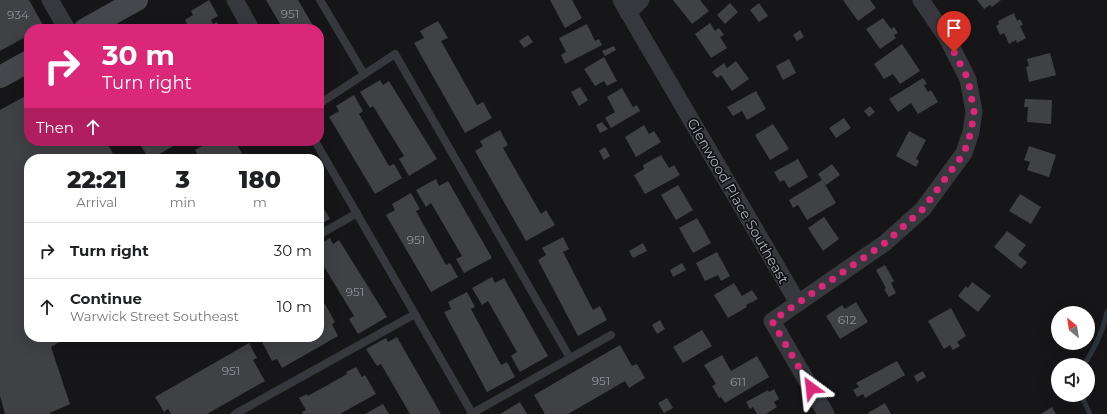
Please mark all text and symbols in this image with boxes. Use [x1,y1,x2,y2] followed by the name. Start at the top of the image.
[281,6,299,21] house number: 951
[7,7,29,22] house number: 934
[937,11,971,52] pin
[943,17,965,39] icon: arrive
[102,38,175,72] text: 30 m
[36,40,88,92] icon: right
[102,72,192,94] text: Turn right
[683,115,793,287] street label: Glenwood Place Southeast
[82,116,104,138] icon: ahead
[36,118,74,137] text: Then
[67,165,127,194] text: 22:21
[175,165,190,194] text: 3
[239,165,281,194] text: 180
[76,194,117,210] text: Arrival
[170,194,196,210] text: min
[253,194,267,210] text: m
[407,232,425,247] house number: 951
[36,240,58,262] icon: right
[70,241,149,260] text: Turn right
[274,241,312,260] text: 30 m
[346,284,364,299] house number: 951
[70,289,142,308] text: Continue
[36,296,58,318] icon: ahead
[277,297,312,316] text: 10 m
[1051,306,1095,350] north arrow
[1051,306,1095,402] map controls
[70,308,239,324] text: Warwick Street Southeast
[838,312,856,327] house number: 612
[1051,358,1095,402] button: sound
[222,363,240,378] house number: 951
[790,367,832,409] position arrow
[592,373,610,388] house number: 951
[730,374,746,389] house number: 611

